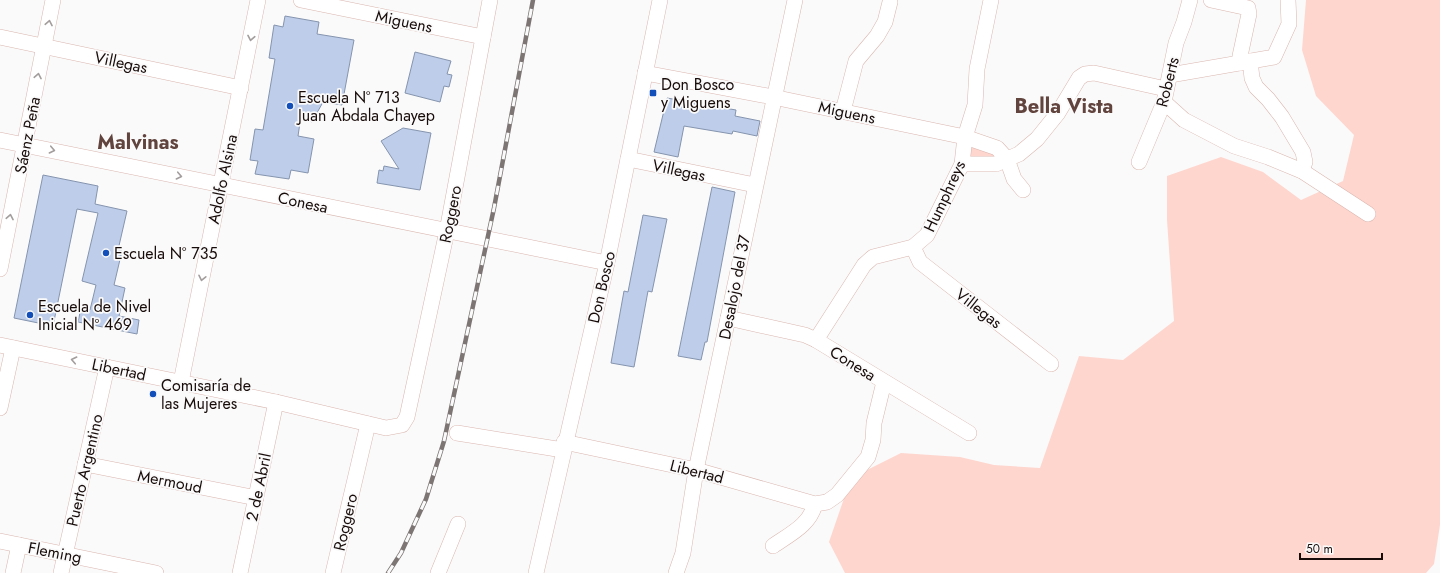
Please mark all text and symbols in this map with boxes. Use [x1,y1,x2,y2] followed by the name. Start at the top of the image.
[373,4,435,39] street label: Miguens
[44,19,53,26] one-way arrow
[247,35,255,41] one-way arrow
[92,46,149,79] street label: Villegas
[1150,55,1185,110] street label: Roberts
[34,73,42,79] one-way arrow
[661,73,735,114] place label: Don Bosco y Miguens
[296,86,435,127] place label: Escuela N° 713 Juan Abdala Chayep
[648,88,658,98] marker: Don Bosco y Miguens
[1015,92,1113,121] district label: Bella Vista
[9,95,46,176] street label: Sáenz Peña
[816,95,878,130] street label: Miguens
[285,101,295,111] marker: Escuela N° 713 Juan Abdala Chayep
[97,128,179,157] district label: Malvinas
[202,132,243,226] street label: Adolfo Alsina
[49,146,55,154] one-way arrow
[650,154,707,187] street label: Villegas
[918,157,971,236] street label: Humphreys
[176,172,182,180] one-way arrow
[434,183,467,245] street label: Roggero
[276,186,330,219] street label: Conesa
[6,214,14,220] one-way arrow
[713,232,756,341] street label: Desalojo del 37
[114,242,218,265] place label: Escuela N° 735
[101,248,111,258] marker: Escuela N° 735
[582,249,621,325] street label: Don Bosco
[199,275,207,281] one-way arrow
[950,283,1007,334] street label: Villegas
[38,295,151,336] place label: Escuela de Nivel Inicial Nº 469
[25,310,35,320] marker: Escuela de Nivel Inicial Nº 469
[825,340,880,387] street label: Conesa
[90,353,148,386] street label: Libertad
[71,357,77,365] one-way arrow
[161,374,251,415] place label: Comisaría de las Mujeres
[148,389,158,399] marker: Comisaría de las Mujeres
[60,411,109,529] street label: Puerto Argentino
[240,451,277,523] street label: 2 de Abril
[667,454,726,489] street label: Libertad
[136,464,204,499] street label: Mermoud
[328,491,363,553] street label: Roggero
[1300,535,1382,561] scale bar
[26,536,84,569] street label: Fleming
[1306,540,1333,558] text: 50 m

